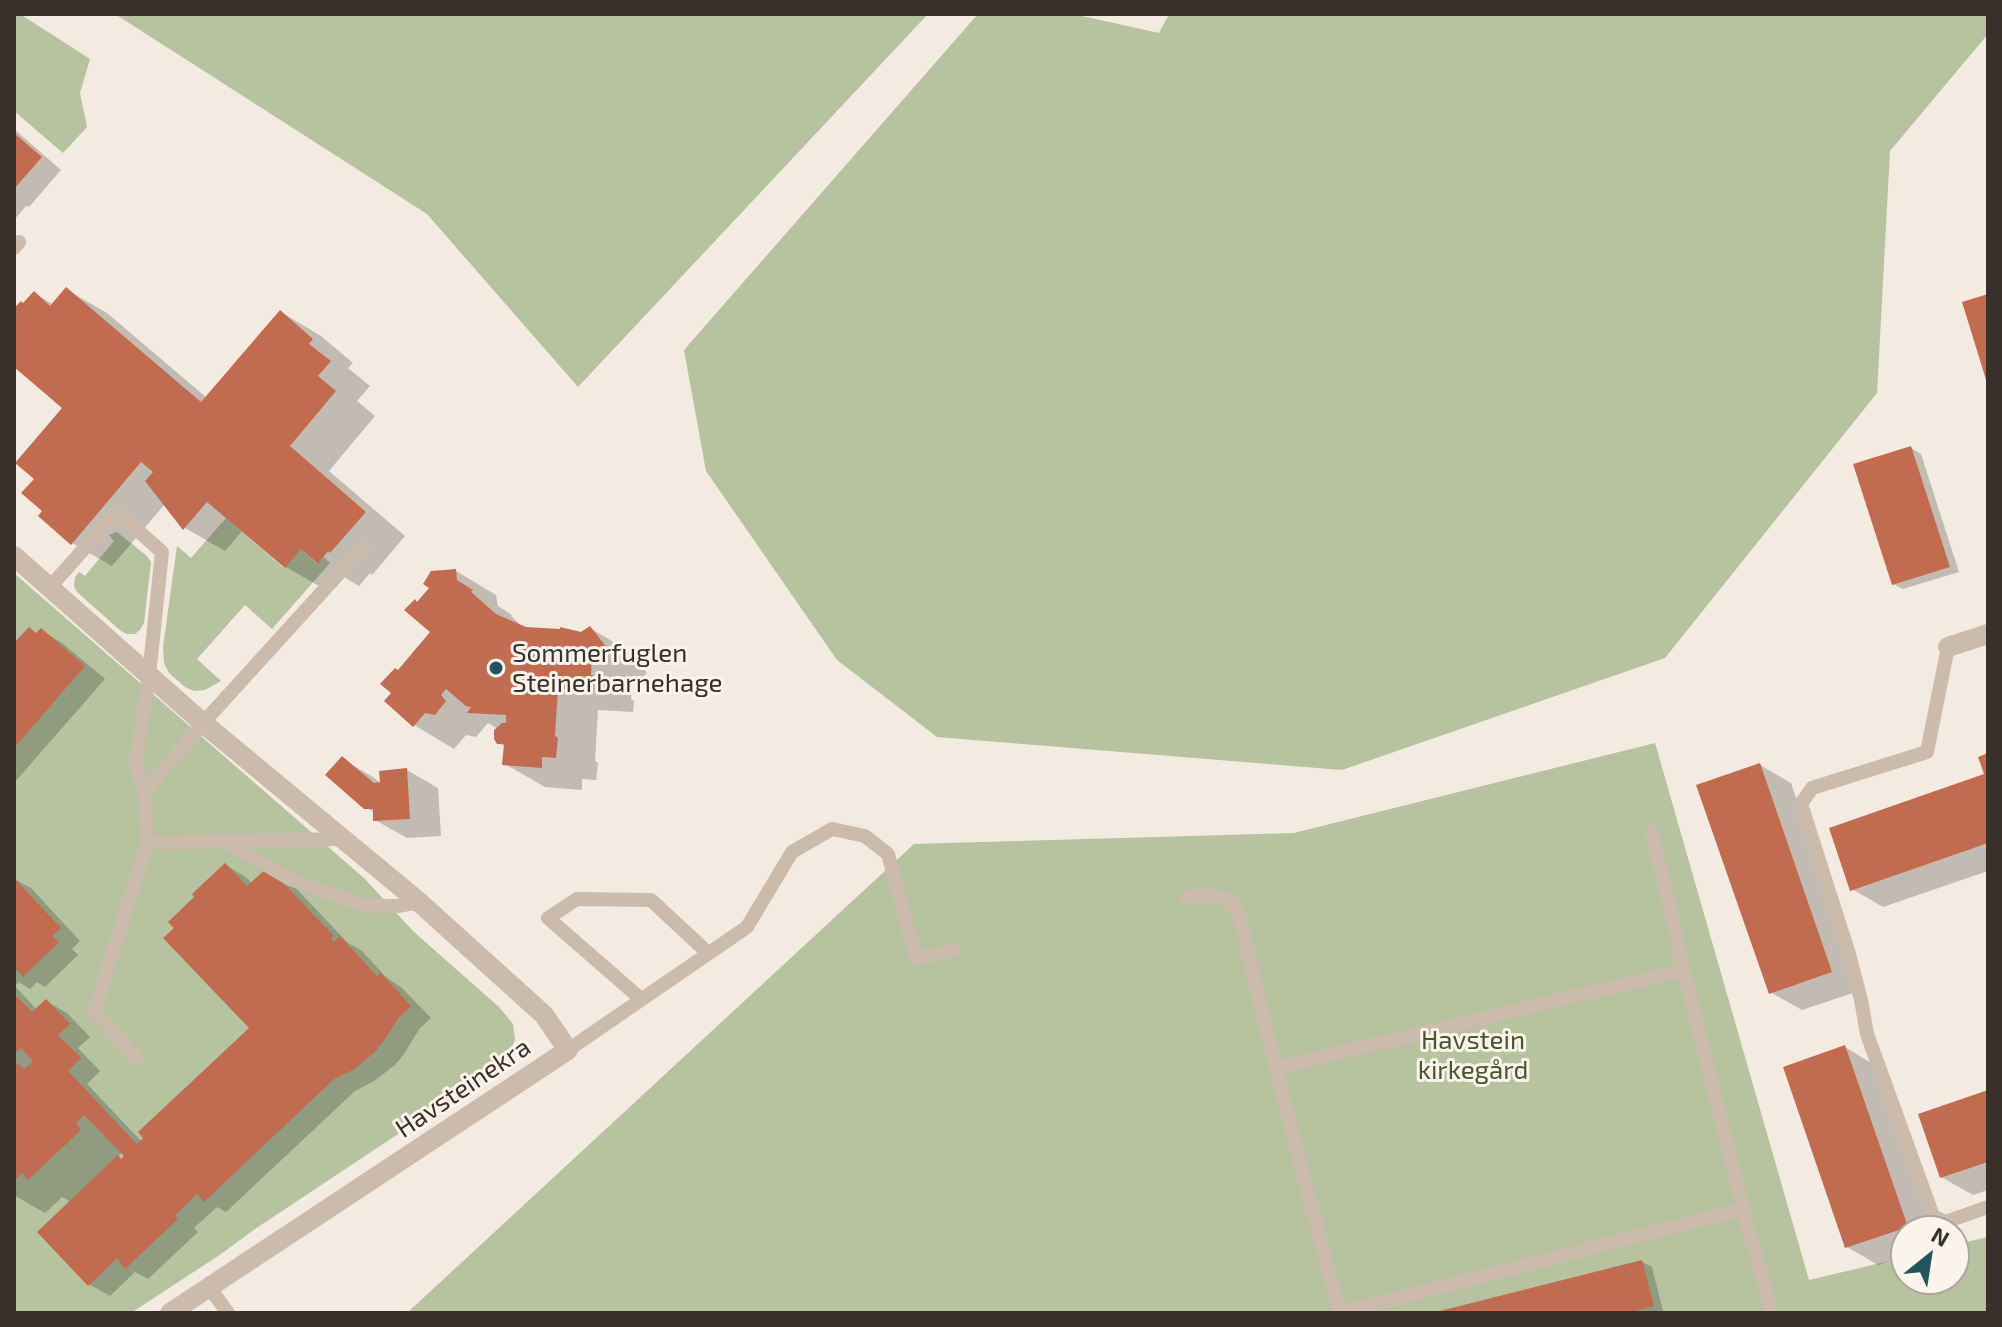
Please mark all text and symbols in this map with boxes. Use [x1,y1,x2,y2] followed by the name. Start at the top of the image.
[512,637,723,698] place label: Sommerfuglen Steinerbarnehage
[487,659,505,677] marker: Sommerfuglen Steinerbarnehage
[1418,1024,1528,1086] park label: Havstein kirkegård
[390,1031,536,1145] street label: Havsteinekra
[1890,1215,1970,1295] north arrow
[1928,1221,1954,1251] text: N

